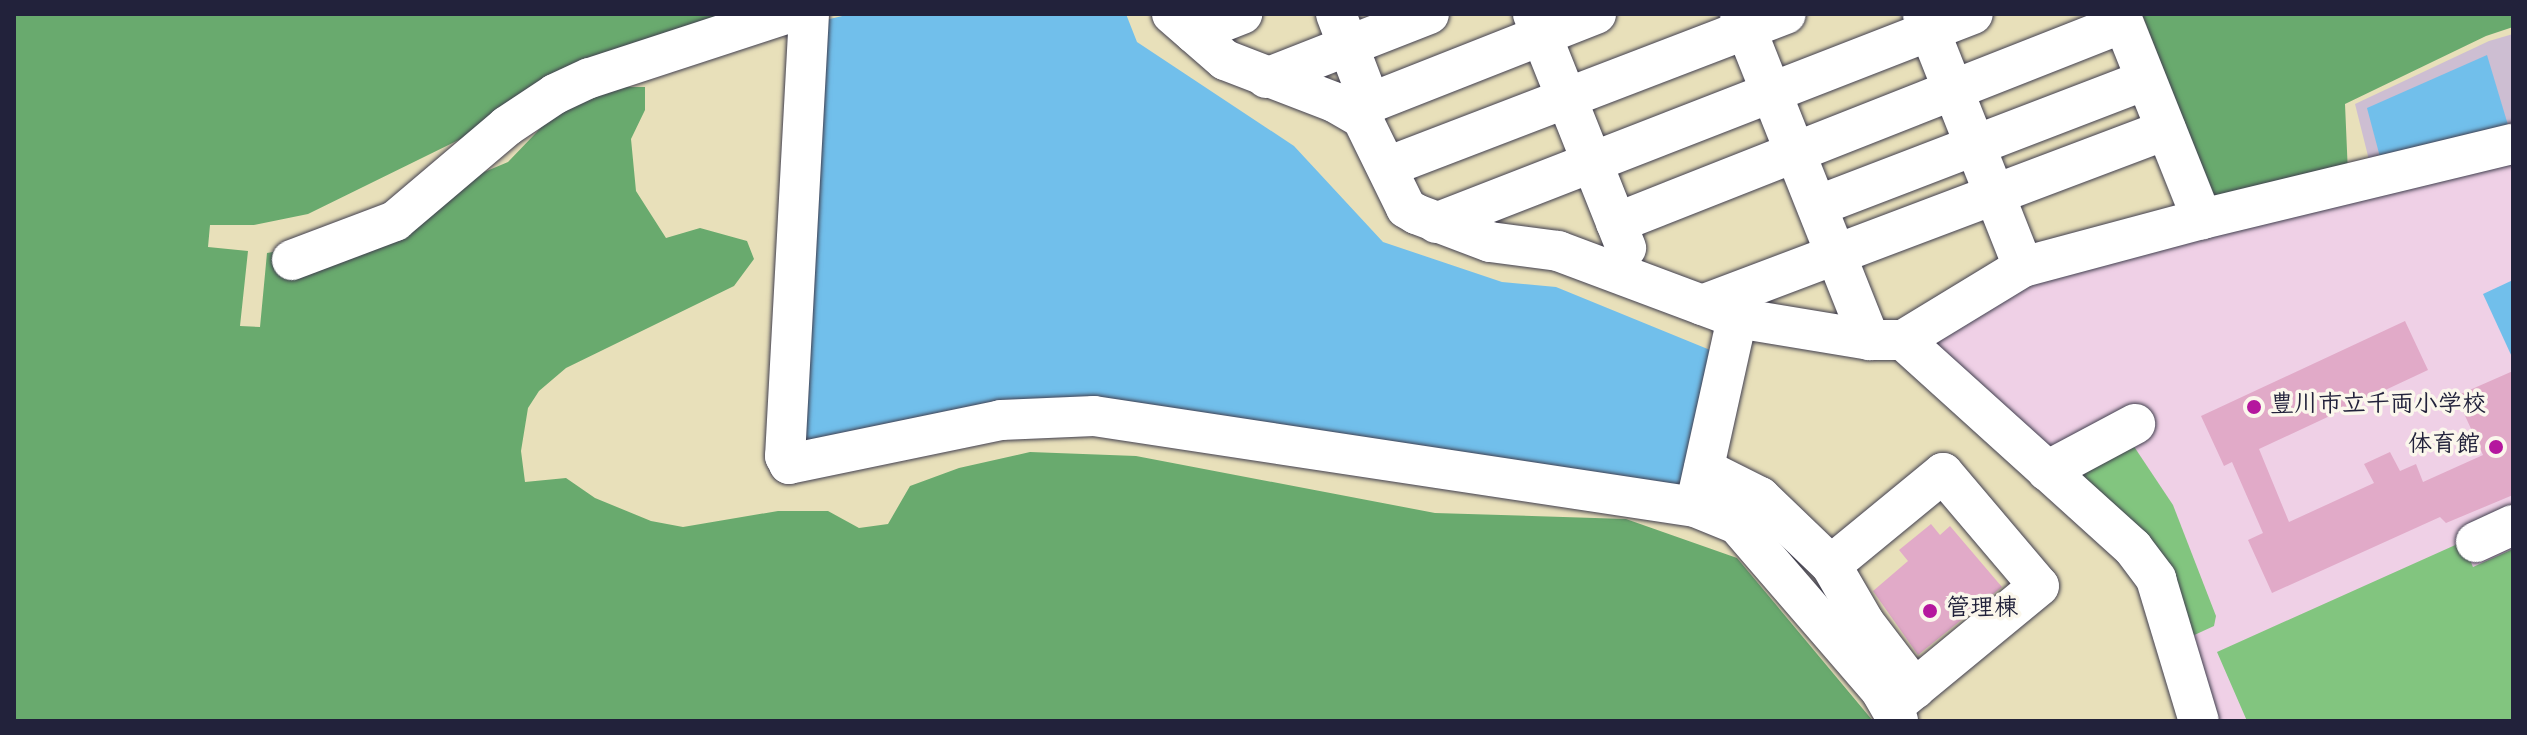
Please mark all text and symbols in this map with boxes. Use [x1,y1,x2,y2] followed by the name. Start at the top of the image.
[2270,393,2486,421] place label: 豊川市立千両小学校
[2245,398,2263,416] marker: 豊川市立千両小学校
[2408,433,2480,461] place label: 体育館
[2487,438,2505,456] marker: 体育館
[1946,597,2018,625] place label: 管理棟
[1921,602,1939,620] marker: 管理棟

